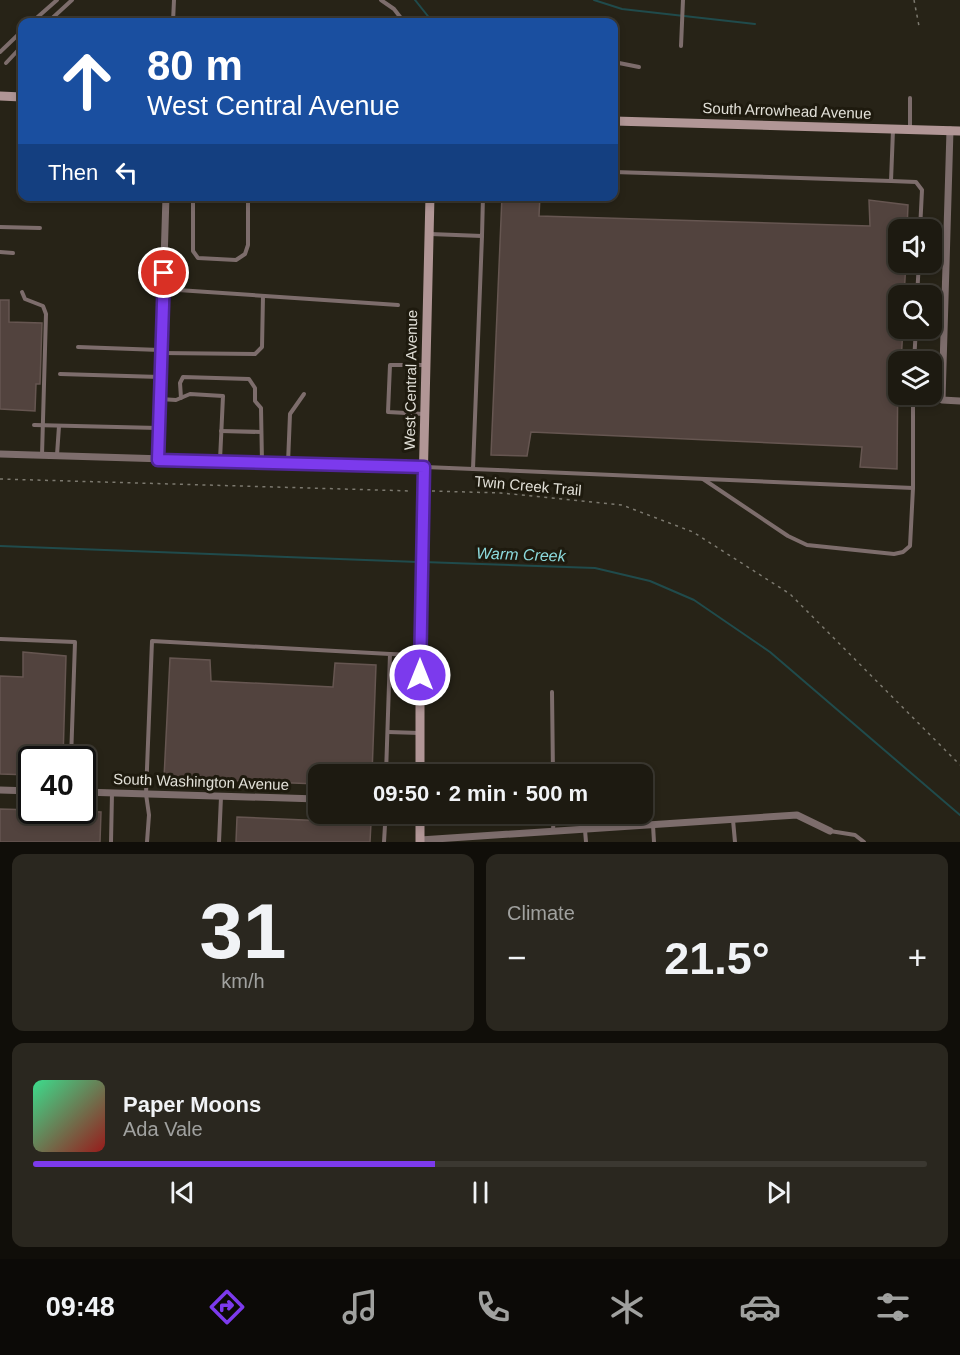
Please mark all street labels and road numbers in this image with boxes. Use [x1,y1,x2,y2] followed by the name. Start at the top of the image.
[702,99,872,122] street label: South Arrowhead Avenue
[401,310,420,450] street label: West Central Avenue
[474,472,582,499] street label: Twin Creek Trail
[113,770,289,793] street label: South Washington Avenue

